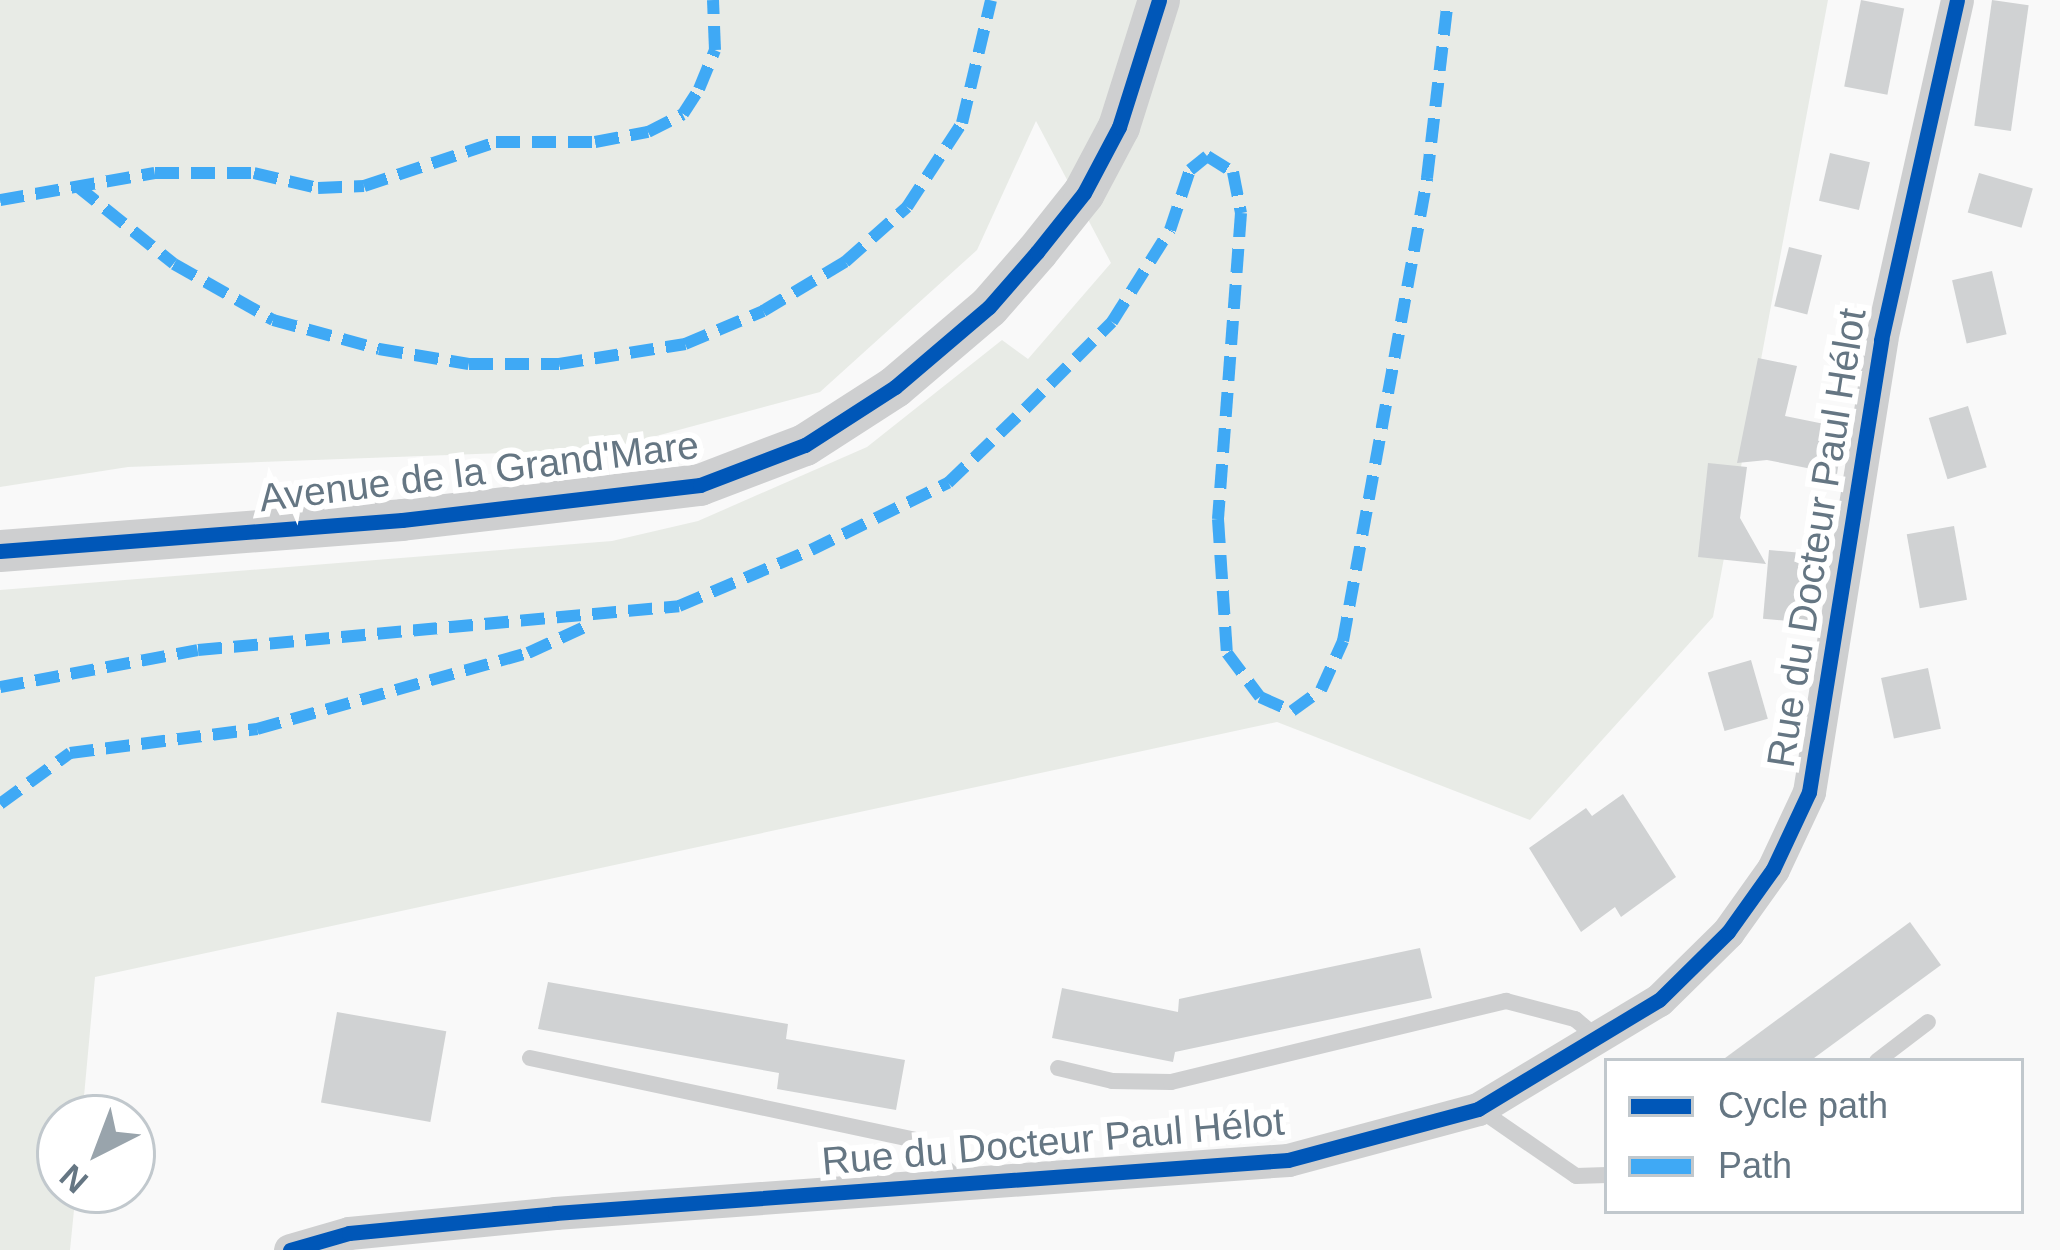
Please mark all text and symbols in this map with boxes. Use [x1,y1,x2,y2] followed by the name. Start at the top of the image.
[1758,305,1876,771] street label: Rue du Docteur Paul Hélot
[257,422,701,522] street label: Avenue de la Grand'Mare
[1604,1058,2024,1214] legend
[1718,1085,1888,1126] text: Cycle path
[36,1094,156,1214] north arrow
[820,1098,1286,1186] street label: Rue du Docteur Paul Hélot
[1718,1145,1792,1186] text: Path
[52,1157,95,1201] text: N

